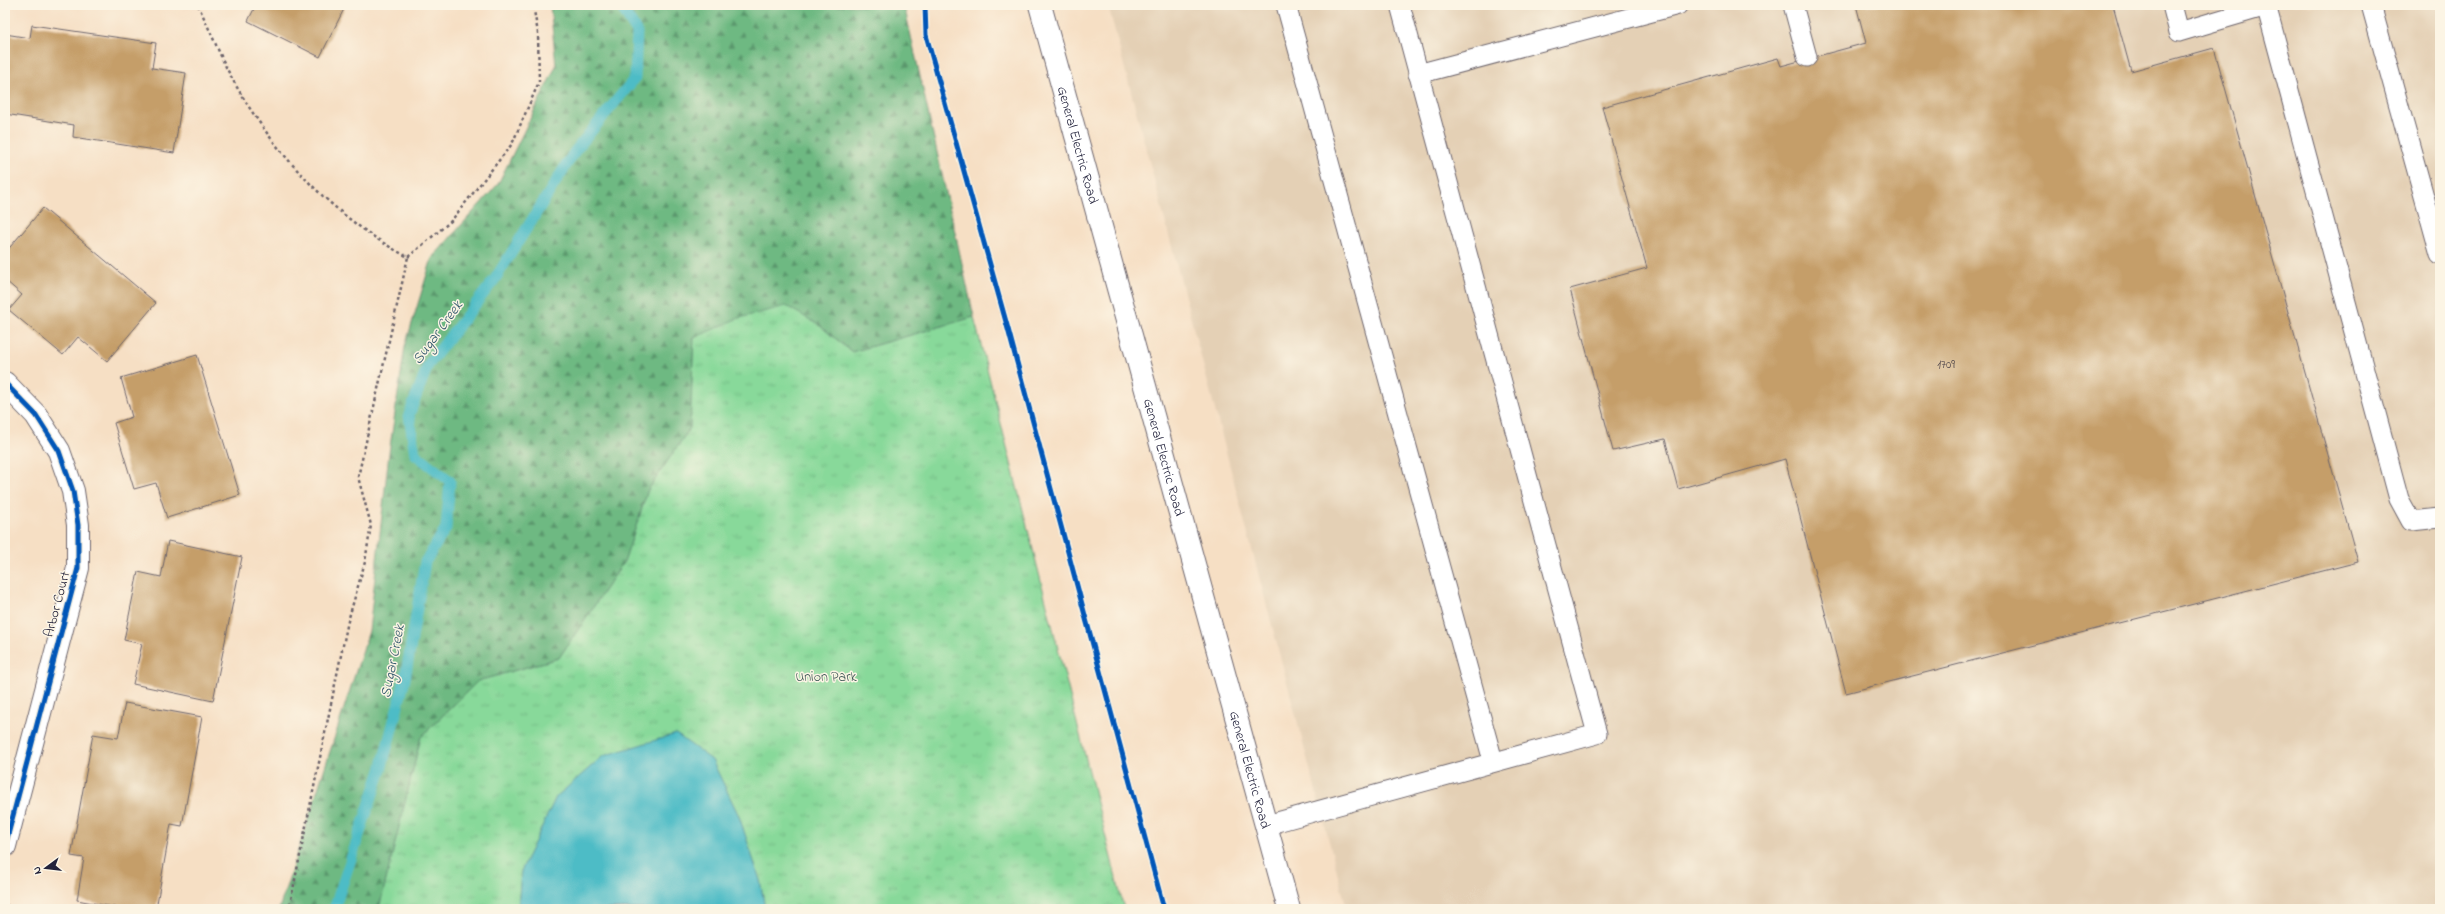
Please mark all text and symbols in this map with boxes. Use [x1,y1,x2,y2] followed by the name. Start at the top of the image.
[1051,84,1103,206] street label: General Electric Road
[407,295,470,370] water label: Sugar Creek
[1937,356,1955,374] house number: 1709
[1137,396,1189,519] street label: General Electric Road
[39,569,76,640] street label: Arbor Court
[375,621,412,700] water label: Sugar Creek
[795,667,857,688] park label: Union Park
[1223,709,1275,831] street label: General Electric Road
[26,848,66,888] north arrow
[29,865,46,876] text: N

